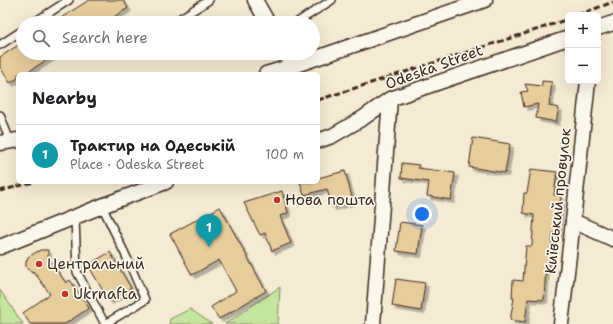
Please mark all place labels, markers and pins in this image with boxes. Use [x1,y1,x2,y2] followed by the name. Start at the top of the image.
[285,190,375,210] place label: Нова пошта
[272,195,282,205] marker: Нова пошта
[196,214,222,247] pin: 1
[47,254,145,274] place label: Центральний
[34,259,44,269] marker: Центральний
[73,284,138,304] place label: Ukrnafta
[60,289,70,299] marker: Ukrnafta

